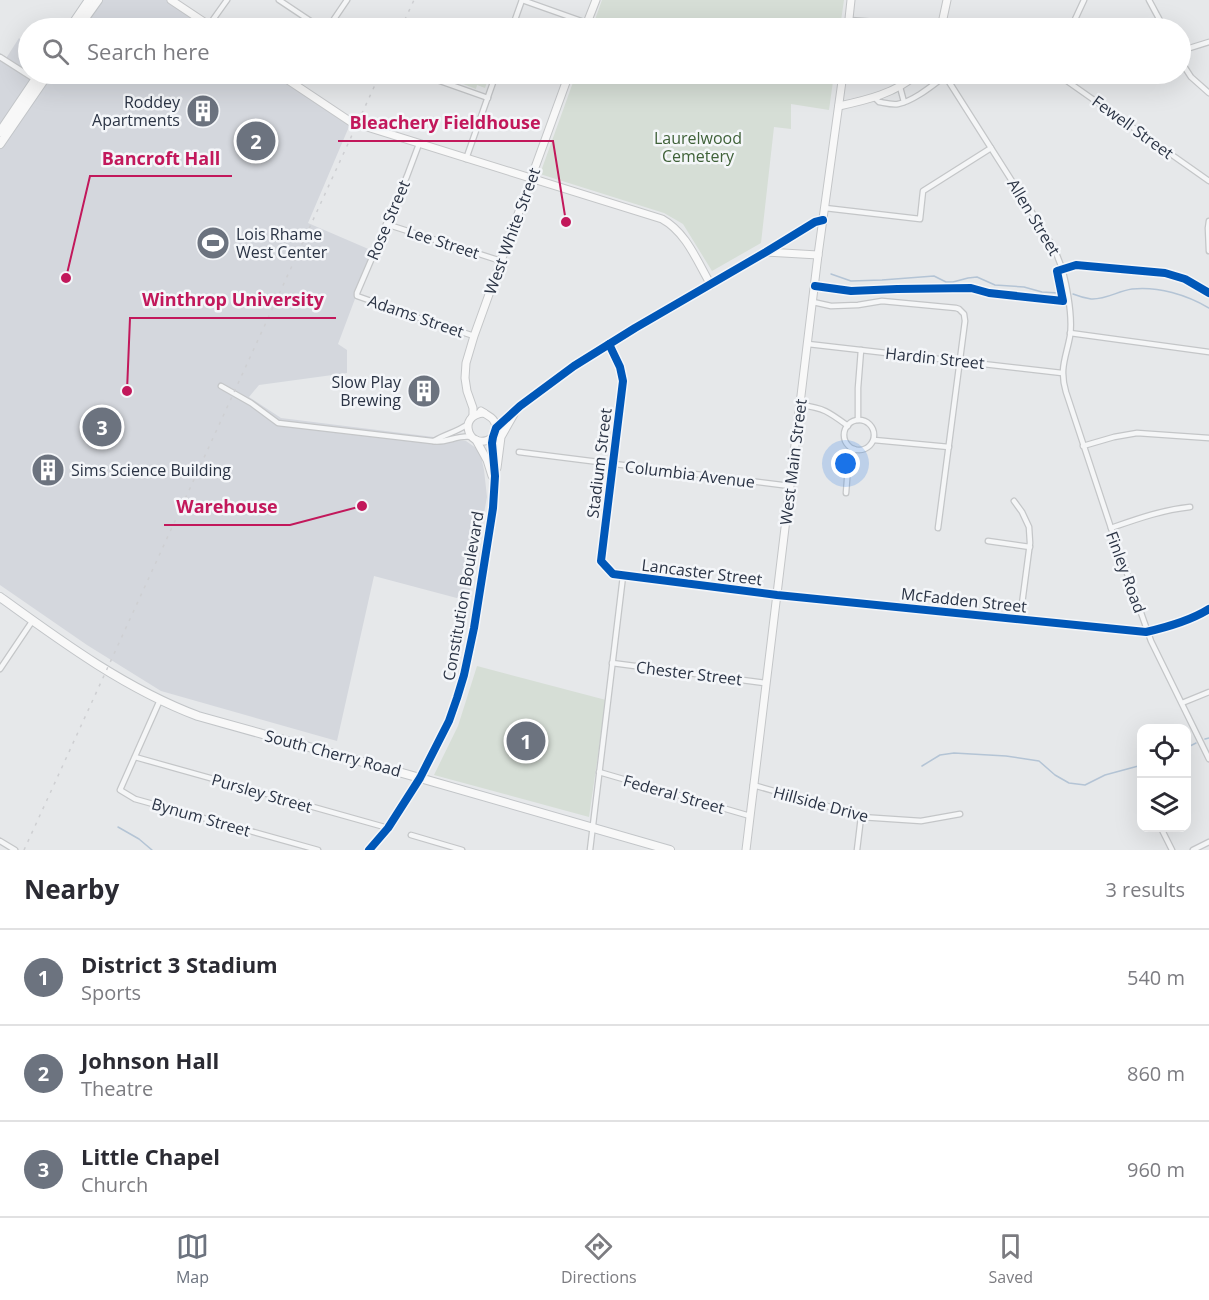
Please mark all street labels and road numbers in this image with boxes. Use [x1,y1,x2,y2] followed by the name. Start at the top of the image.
[1088,90,1178,164] street label: Fewell Street
[479,164,545,297] street label: West White Street
[1002,175,1066,260] street label: Allen Street
[361,176,415,263] street label: Rose Street
[404,220,482,264] street label: Lee Street
[365,289,467,343] street label: Adams Street
[884,342,986,374] street label: Hardin Street
[774,397,812,526] street label: West Main Street
[581,406,617,519] street label: Stadium Street
[624,455,756,493] street label: Columbia Avenue
[437,510,489,682] street label: Constitution Boulevard
[1101,528,1151,616] street label: Finley Road
[640,554,764,590] street label: Lancaster Street
[900,582,1028,618] street label: McFadden Street
[635,656,744,690] street label: Chester Street
[262,724,404,782] street label: South Cherry Road
[209,768,315,818] street label: Pursley Street
[621,769,727,819] street label: Federal Street
[771,781,871,827] street label: Hillside Drive
[149,792,253,842] street label: Bynum Street

